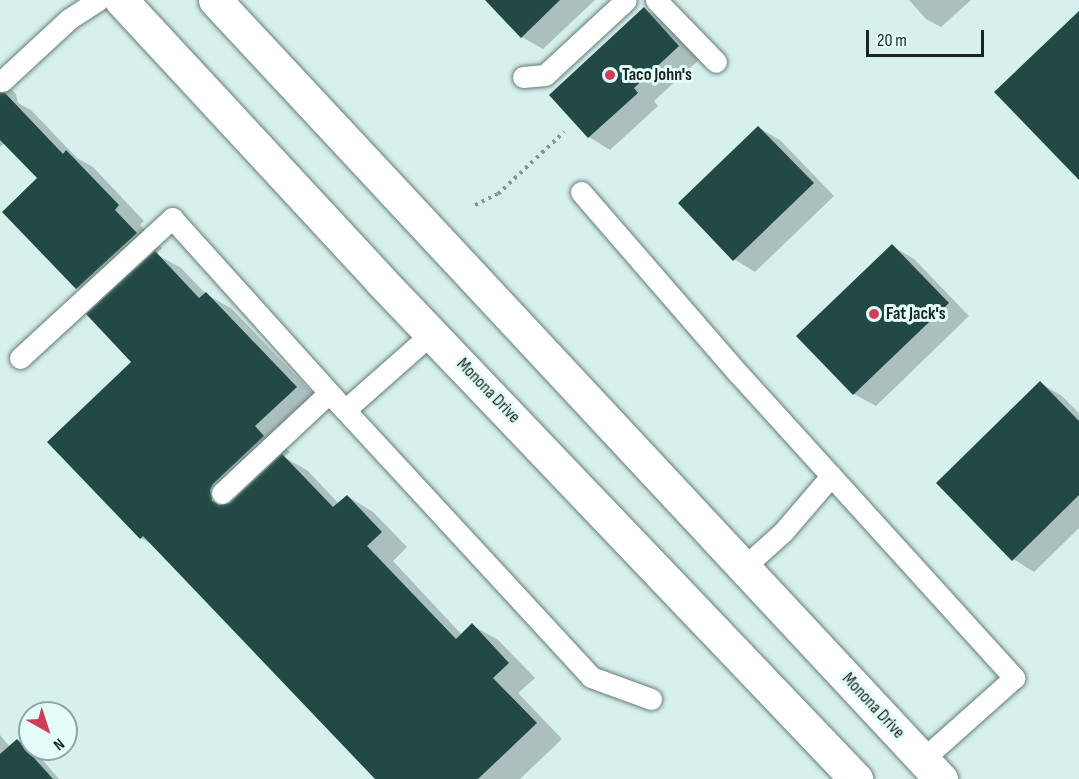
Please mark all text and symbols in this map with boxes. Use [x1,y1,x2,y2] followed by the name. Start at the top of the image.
[869,18,988,56] scale bar
[877,30,907,51] text: 20 m
[622,64,692,86] place label: Taco John's
[603,68,617,82] marker: Taco John's
[886,303,946,325] place label: Fat Jack's
[867,307,881,321] marker: Fat Jack's
[452,354,524,428] street label: Monona Drive
[837,669,909,743] street label: Monona Drive
[18,701,78,761] north arrow
[49,734,68,754] text: N

